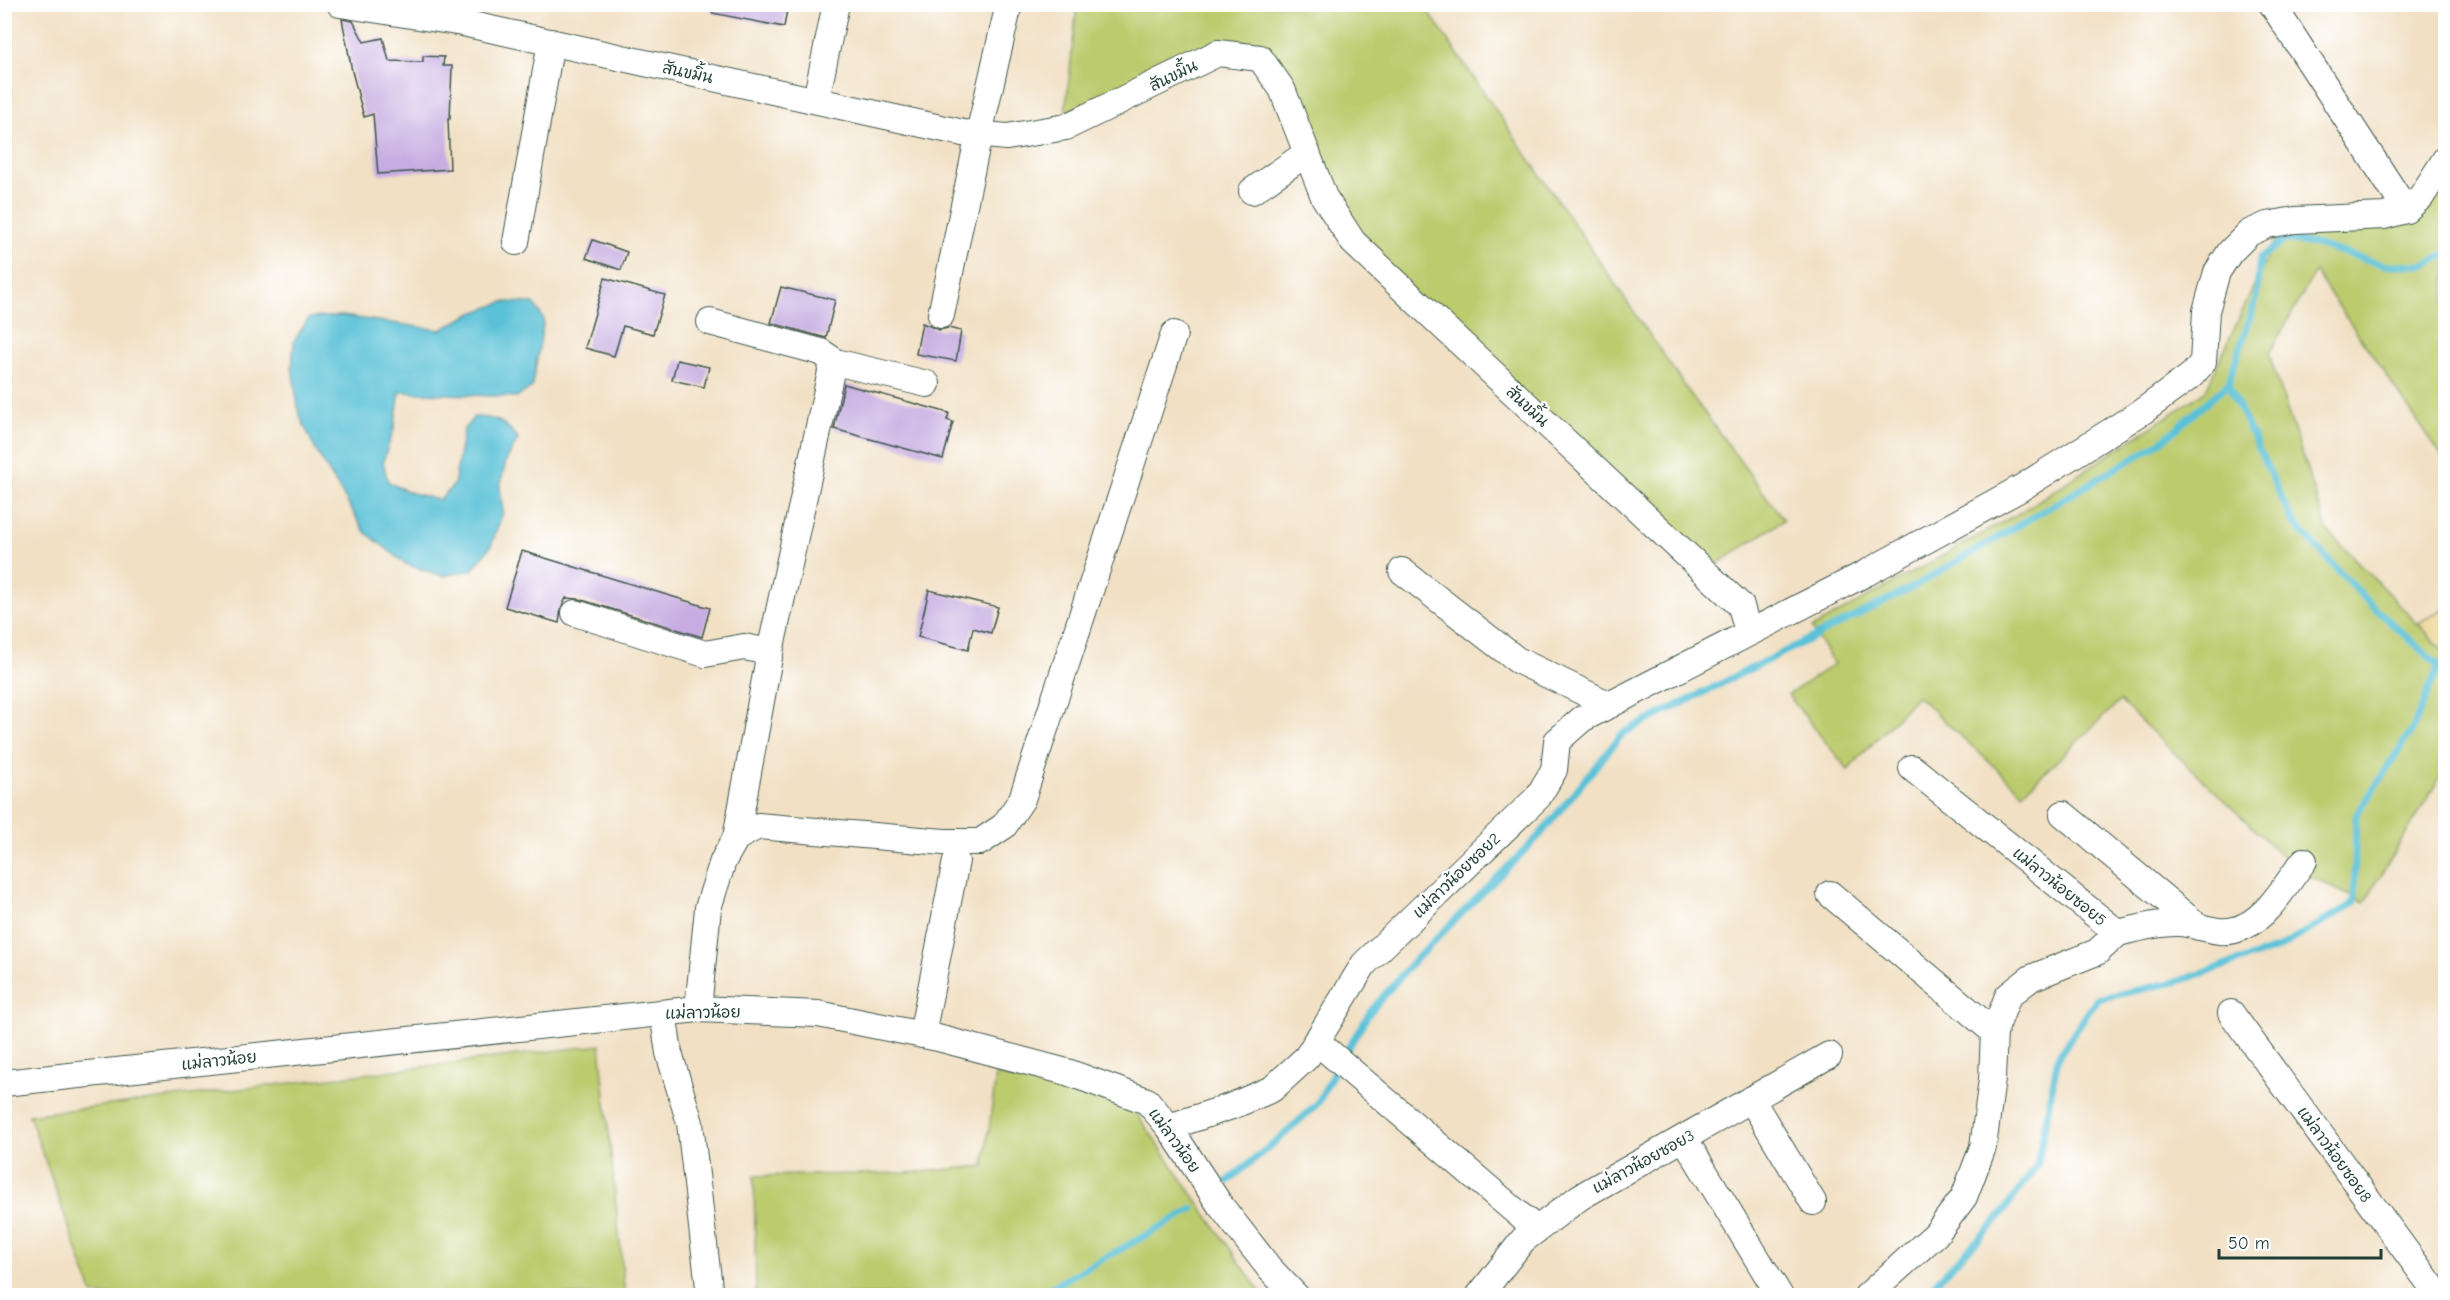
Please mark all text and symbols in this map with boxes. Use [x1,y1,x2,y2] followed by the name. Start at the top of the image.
[1144,51,1201,95] street label: สันขมิ้น
[661,53,716,87] street label: สันขมิ้น
[1502,378,1557,431] street label: สันขมิ้น
[1407,827,1504,922] street label: แม่ลาวน้อยซอย2
[2009,841,2111,930] street label: แม่ลาวน้อยซอย5
[665,1000,741,1023] street label: แม่ลาวน้อย
[180,1045,258,1074] street label: แม่ลาวน้อย
[2293,1101,2377,1206] street label: แม่ลาวน้อยซอย8
[1145,1103,1206,1176] street label: แม่ลาวน้อย
[1588,1124,1698,1197] street label: แม่ลาวน้อยซอย3
[2219,1222,2381,1260] scale bar
[2228,1233,2270,1254] text: 50 m

